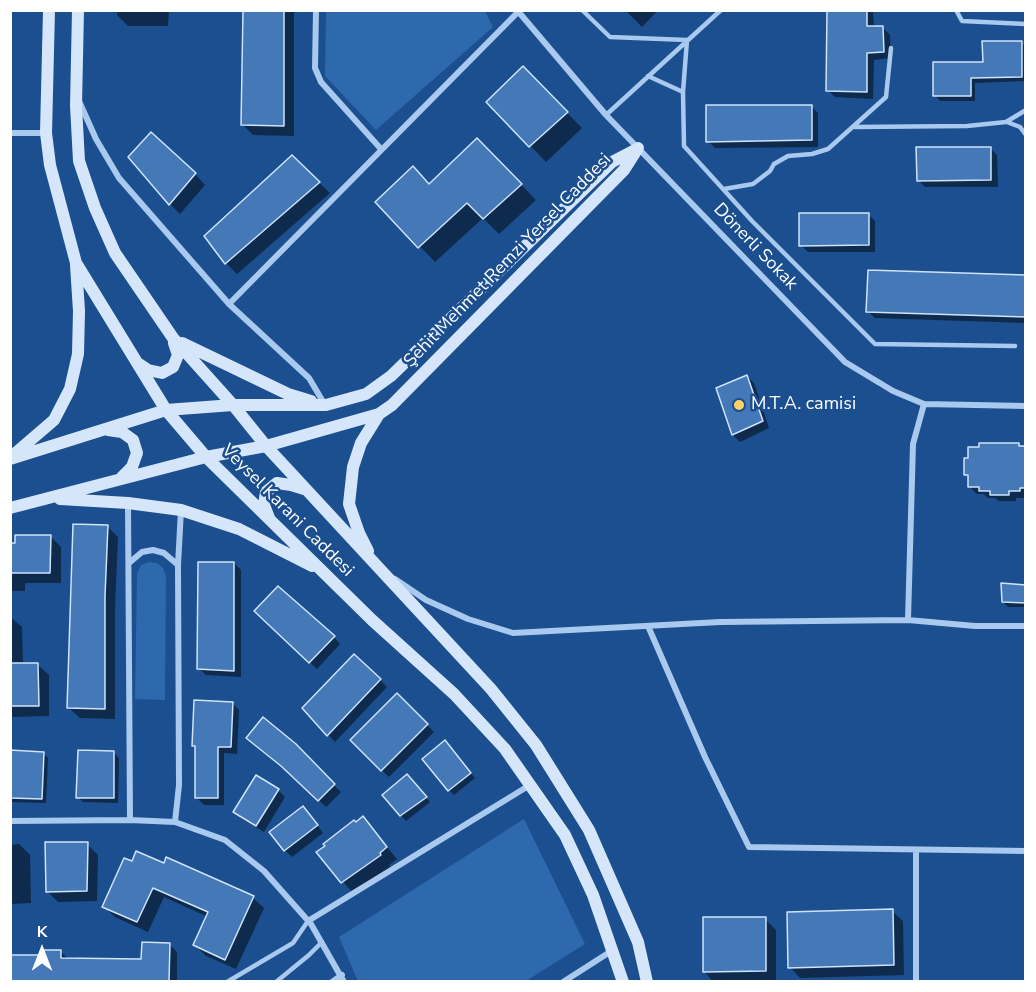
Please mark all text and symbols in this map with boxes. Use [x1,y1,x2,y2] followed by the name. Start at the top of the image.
[400,149,616,373] street label: Şehit Mehmet Remzi Yersel Caddesi
[708,199,802,295] street label: Dönerli Sokak
[751,394,856,416] place label: M.T.A. camisi
[732,398,746,412] marker: M.T.A. camisi
[216,440,358,582] street label: Veysel Karani Caddesi
[12,920,72,980] north arrow
[37,921,47,943] text: K

